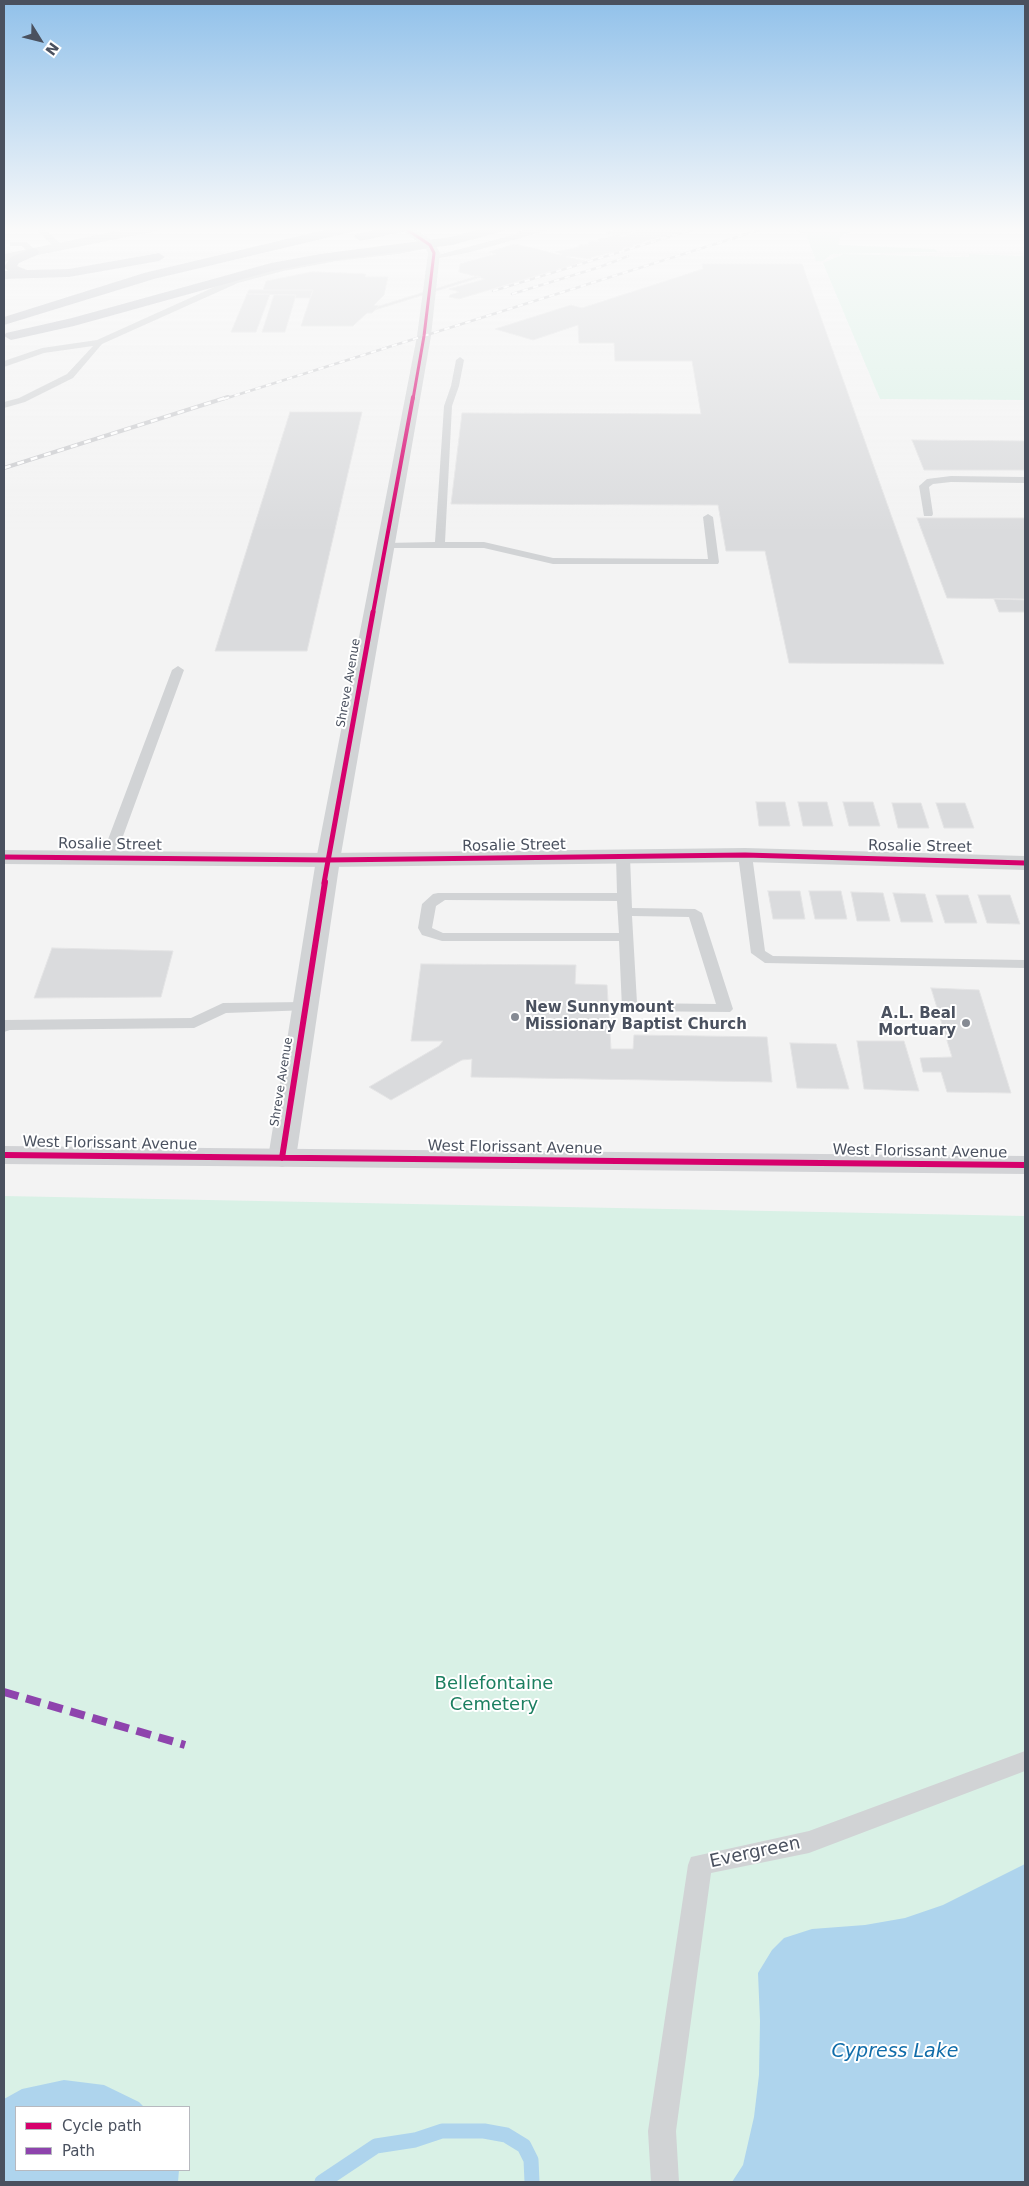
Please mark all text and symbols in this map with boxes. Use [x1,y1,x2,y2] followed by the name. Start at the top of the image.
[15,15,65,65] north arrow
[42,39,62,58] text: N
[334,637,364,729] street label: Shreve Avenue
[58,835,162,855] street label: Rosalie Street
[462,836,566,856] street label: Rosalie Street
[868,837,972,857] street label: Rosalie Street
[525,999,747,1034] place label: New Sunnymount Missionary Baptist Church
[878,1005,956,1040] place label: A.L. Beal Mortuary
[509,1011,521,1023] marker: New Sunnymount Missionary Baptist Church
[960,1017,972,1029] marker: A.L. Beal Mortuary
[268,1036,296,1128] street label: Shreve Avenue
[23,1133,197,1155] street label: West Florissant Avenue
[428,1137,602,1159] street label: West Florissant Avenue
[833,1141,1007,1163] street label: West Florissant Avenue
[435,1673,553,1716] park label: Bellefontaine Cemetery
[708,1833,802,1873] street label: Evergreen
[832,2041,958,2063] water label: Cypress Lake
[15,2106,190,2171] legend
[62,2117,142,2135] text: Cycle path
[62,2142,95,2160] text: Path

